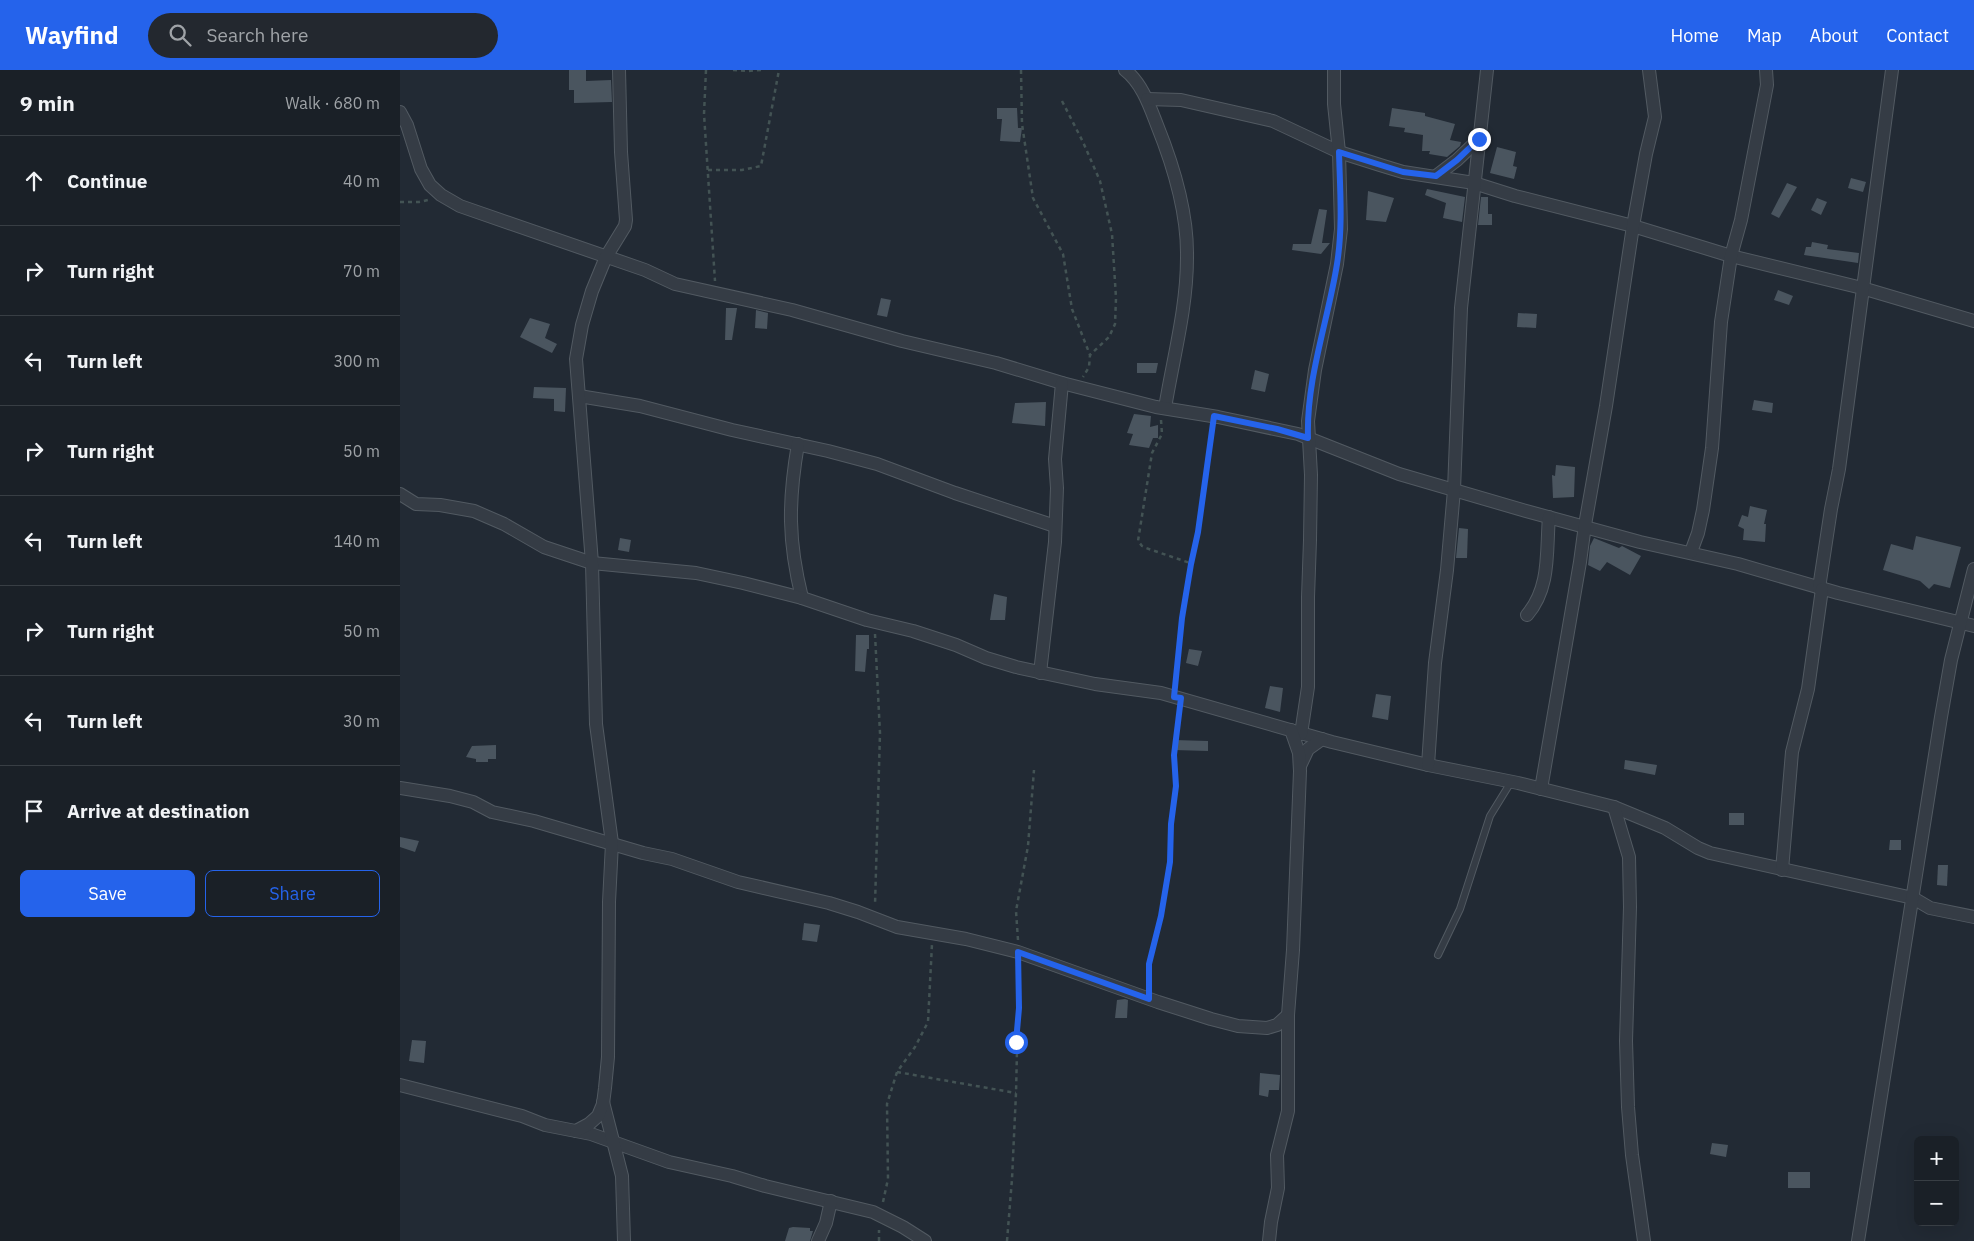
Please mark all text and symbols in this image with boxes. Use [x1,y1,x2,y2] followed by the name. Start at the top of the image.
[148,13,498,58] search box
[25,19,118,51] text: Wayfind
[166,21,194,49] icon: search
[206,23,308,47] text: Search here
[1671,24,1719,47] text: Home
[1747,24,1782,47] text: Map
[1810,24,1858,47] text: About
[1886,24,1949,47] text: Contact
[20,89,75,117] text: 9 min
[285,93,380,113] text: Walk · 680 m
[1468,128,1491,151] route end
[20,167,48,195] icon: ahead
[67,169,147,193] text: Continue
[343,171,380,191] text: 40 m
[20,257,48,285] icon: right
[67,259,154,283] text: Turn right
[343,261,380,281] text: 70 m
[20,347,48,375] icon: left
[67,349,143,373] text: Turn left
[333,351,380,371] text: 300 m
[20,437,48,465] icon: right
[67,439,154,463] text: Turn right
[343,441,380,461] text: 50 m
[20,527,48,555] icon: left
[67,529,143,553] text: Turn left
[333,531,380,551] text: 140 m
[20,617,48,645] icon: right
[67,619,154,643] text: Turn right
[343,621,380,641] text: 50 m
[20,707,48,735] icon: left
[67,709,143,733] text: Turn left
[343,711,380,731] text: 30 m
[20,797,48,825] icon: arrive
[67,799,250,823] text: Arrive at destination
[20,870,195,917] button: Save
[205,870,380,917] button: Share
[1005,1031,1028,1054] route start
[1914,1136,1959,1226] map controls
[1914,1136,1959,1181] button: +
[1914,1181,1959,1226] button: −

